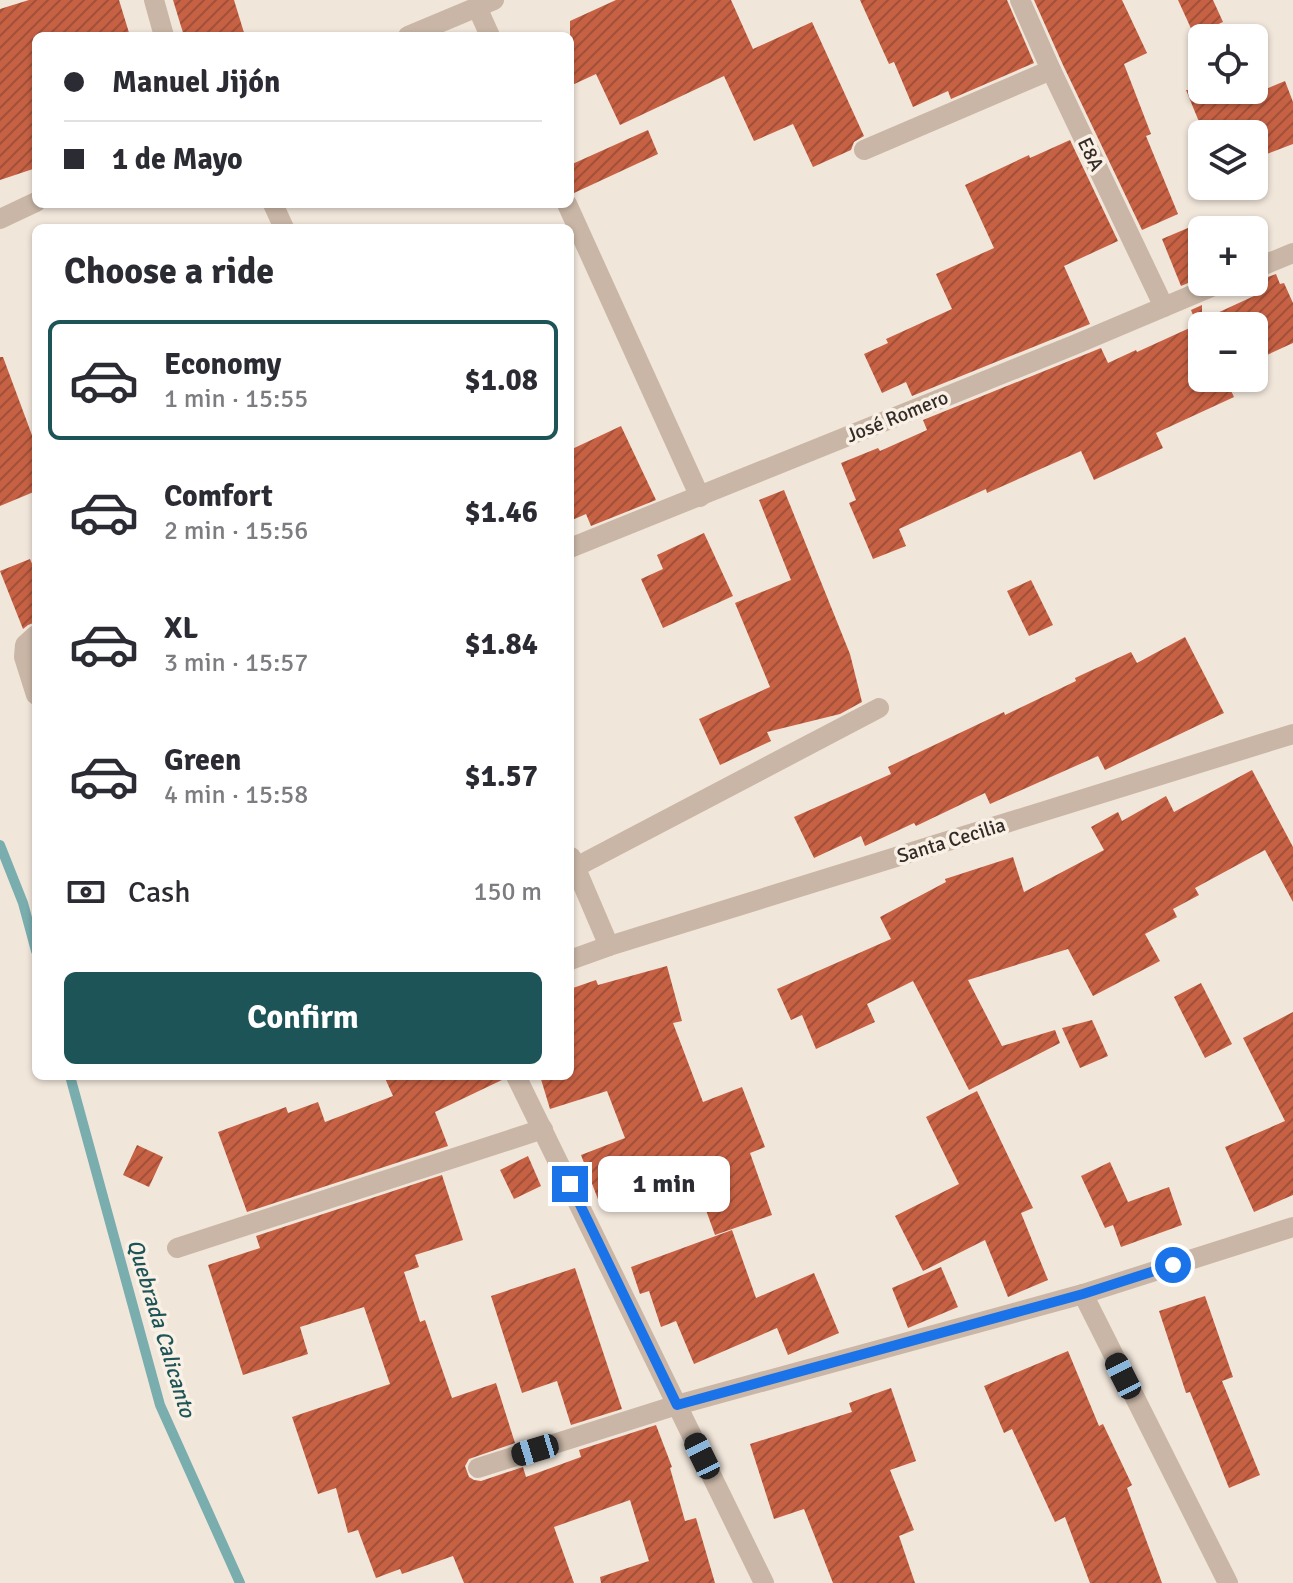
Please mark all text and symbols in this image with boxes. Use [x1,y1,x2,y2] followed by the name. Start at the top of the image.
[1188,24,1268,392] map controls
[1188,24,1268,104] button: locate
[112,64,280,101] text: Manuel Jijón
[1188,120,1268,200] button: layers
[1072,133,1109,175] street label: E8A
[112,141,243,178] text: 1 de Mayo
[1188,216,1268,296] button: +
[64,249,274,294] text: Choose a ride
[1188,312,1268,392] button: −
[68,344,140,416] icon: car
[164,346,281,383] text: Economy
[465,362,538,399] text: $1.08
[164,383,308,415] text: 1 min · 15:55
[842,385,952,448] street label: José Romero
[68,476,140,548] icon: car
[164,478,273,515] text: Comfort
[465,494,538,531] text: $1.46
[164,515,308,547] text: 2 min · 15:56
[68,608,140,680] icon: car
[164,610,198,647] text: XL
[465,626,538,663] text: $1.84
[164,647,308,679] text: 3 min · 15:57
[68,740,140,812] icon: car
[164,742,241,779] text: Green
[465,758,538,795] text: $1.57
[164,779,308,811] text: 4 min · 15:58
[894,812,1008,869] street label: Santa Cecilia
[64,870,108,914] icon: cash
[128,874,191,911] text: Cash
[473,876,542,908] text: 150 m
[64,972,542,1064] button: Confirm
[598,1156,730,1212] callout: 1 min
[552,1166,588,1202] route end
[633,1168,695,1200] text: 1 min
[122,1236,202,1422] water label: Quebrada Calicanto
[1155,1247,1191,1283] route start
[1101,1349,1145,1403] car
[681,1429,723,1483] car
[509,1432,561,1468] car

